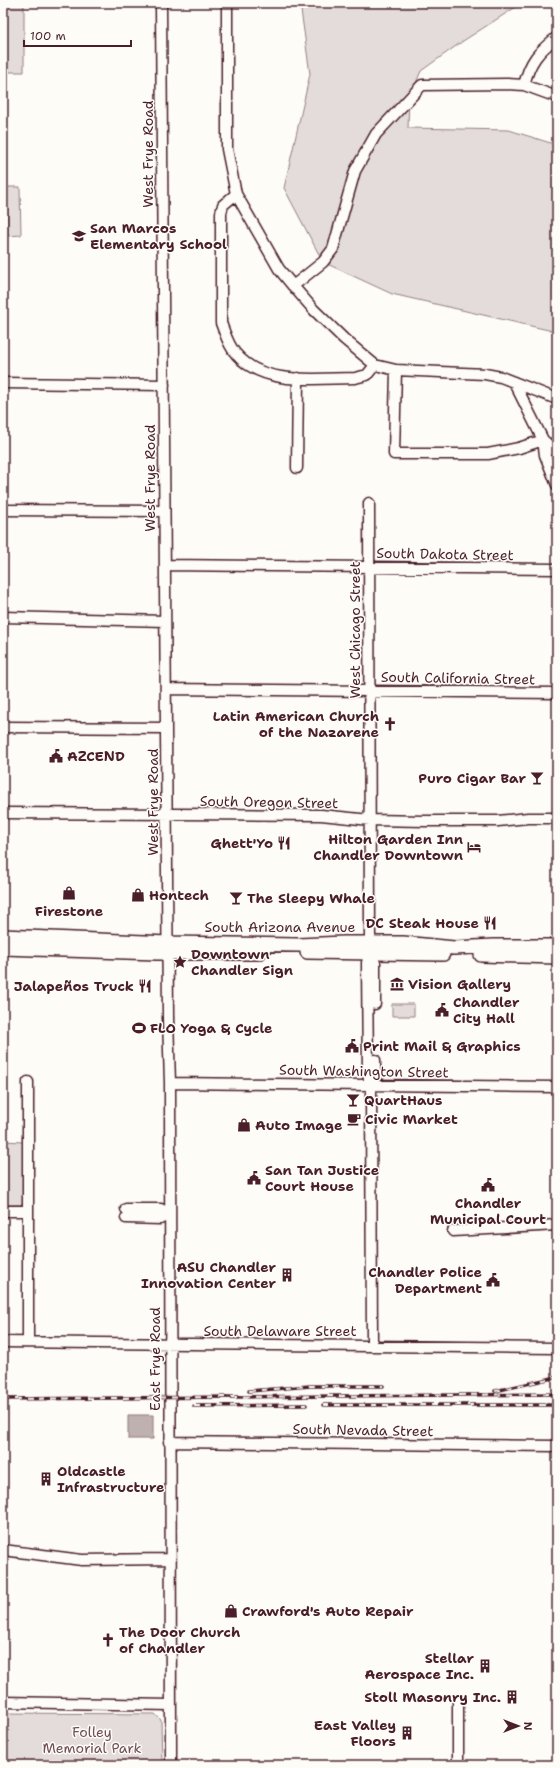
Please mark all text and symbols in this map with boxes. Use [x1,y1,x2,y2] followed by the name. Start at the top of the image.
[24,22,131,48] scale bar
[30,28,66,44] text: 100 m
[139,100,157,208] street label: West Frye Road
[90,219,227,253] place label: San Marcos Elementary School
[71,228,87,244] school or university icon: San Marcos Elementary School
[141,424,159,532] street label: West Frye Road
[376,544,514,564] street label: South Dakota Street
[346,561,364,699] street label: West Chicago Street
[381,668,535,688] street label: South California Street
[213,707,379,741] place label: Latin American Church of the Nazarene
[382,716,398,732] church icon: Latin American Church of the Nazarene
[67,747,125,765] place label: AZCEND
[48,748,64,764] public building icon: AZCEND
[144,748,162,856] street label: West Frye Road
[418,769,526,787] place label: Puro Cigar Bar
[529,770,545,786] bar icon: Puro Cigar Bar
[200,792,338,812] street label: South Oregon Street
[313,830,463,864] place label: Hilton Garden Inn Chandler Downtown
[210,834,273,852] place label: Ghett'Yo
[276,835,292,851] restaurant icon: Ghett'Yo
[466,839,482,855] hotel icon: Hilton Garden Inn Chandler Downtown
[61,885,77,901] shop icon: Firestone
[149,886,209,904] place label: Hontech
[130,887,146,903] shop icon: Hontech
[247,889,375,907] place label: The Sleepy Whale
[228,890,244,906] bar icon: The Sleepy Whale
[35,902,103,920] place label: Firestone
[365,914,479,932] place label: DC Steak House
[482,915,498,931] restaurant icon: DC Steak House
[204,918,356,936] street label: South Arizona Avenue
[191,945,293,979] place label: Downtown Chandler Sign
[172,954,188,970] place icon: Downtown Chandler Sign
[408,975,511,993] place label: Vision Gallery
[389,976,405,992] museum icon: Vision Gallery
[14,977,134,995] place label: Jalapeños Truck
[137,978,153,994] restaurant icon: Jalapeños Truck
[453,993,520,1027] place label: Chandler City Hall
[434,1002,450,1018] public building icon: Chandler City Hall
[150,1019,273,1037] place label: FLO Yoga & Cycle
[131,1020,147,1036] sports icon: FLO Yoga & Cycle
[363,1037,521,1055] place label: Print Mail & Graphics
[344,1038,360,1054] public building icon: Print Mail & Graphics
[279,1061,449,1081] street label: South Washington Street
[364,1091,442,1109] place label: QuartHaus
[345,1092,361,1108] bar icon: QuartHaus
[365,1110,458,1128] place label: Civic Market
[346,1111,362,1127] cafe icon: Civic Market
[255,1116,342,1134] place label: Auto Image
[236,1117,252,1133] shop icon: Auto Image
[265,1161,379,1195] place label: San Tan Justice Court House
[246,1170,262,1186] public building icon: San Tan Justice Court House
[480,1177,496,1193] public building icon: Chandler Municipal Court
[430,1194,546,1228] place label: Chandler Municipal Court
[141,1258,276,1292] place label: ASU Chandler Innovation Center
[368,1263,482,1297] place label: Chandler Police Department
[279,1267,295,1283] building icon: ASU Chandler Innovation Center
[485,1272,501,1288] public building icon: Chandler Police Department
[146,1307,164,1411] street label: East Frye Road
[203,1322,357,1340] street label: South Delaware Street
[292,1420,434,1440] street label: South Nevada Street
[57,1462,164,1496] place label: Oldcastle Infrastructure
[38,1471,54,1487] building icon: Oldcastle Infrastructure
[242,1602,414,1620] place label: Crawford's Auto Repair
[223,1603,239,1619] shop icon: Crawford's Auto Repair
[119,1623,240,1657] place label: The Door Church of Chandler
[100,1632,116,1648] church icon: The Door Church of Chandler
[364,1649,474,1683] place label: Stellar Aerospace Inc.
[477,1658,493,1674] building icon: Stellar Aerospace Inc.
[364,1688,501,1706] place label: Stoll Masonry Inc.
[504,1689,520,1705] building icon: Stoll Masonry Inc.
[498,1706,538,1746] north arrow
[314,1716,396,1750] place label: East Valley Floors
[520,1722,535,1731] text: N
[42,1723,142,1757] park label: Folley Memorial Park
[399,1725,415,1741] building icon: East Valley Floors

